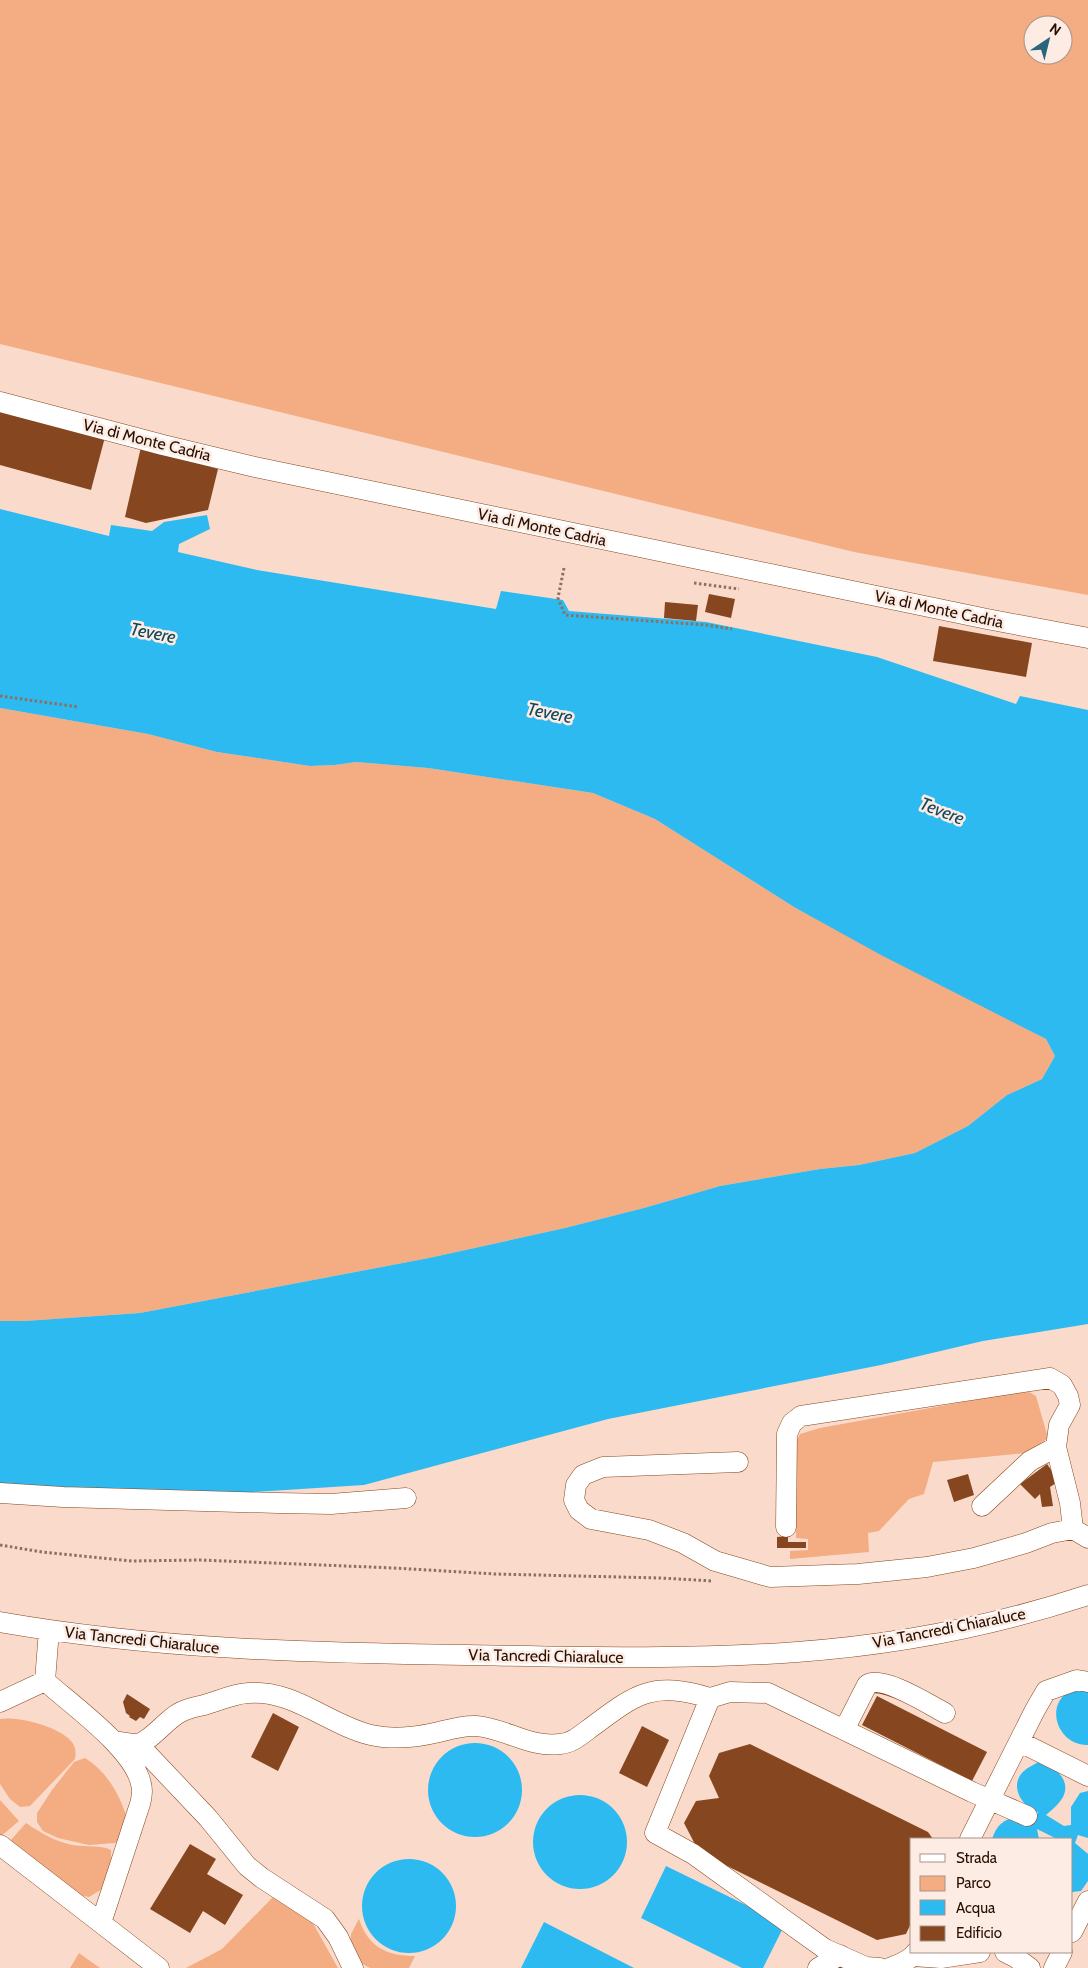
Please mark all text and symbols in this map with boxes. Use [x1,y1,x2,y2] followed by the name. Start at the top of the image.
[1023,15,1073,65] north arrow
[1046,19,1065,40] text: N
[81,415,213,465] street label: Via di Monte Cadria
[476,504,608,550] street label: Via di Monte Cadria
[873,586,1005,632] street label: Via di Monte Cadria
[128,618,178,648] water label: Tevere
[525,698,575,728] water label: Tevere
[917,792,967,830] water label: Tevere
[871,1604,1027,1652] street label: Via Tancredi Chiaraluce
[64,1622,220,1658] street label: Via Tancredi Chiaraluce
[468,1645,624,1667] street label: Via Tancredi Chiaraluce
[910,1838,1073,1953] legend
[956,1849,998,1867] text: Strada
[956,1874,991,1892] text: Parco
[956,1899,996,1917] text: Acqua
[956,1924,1002,1942] text: Edificio

